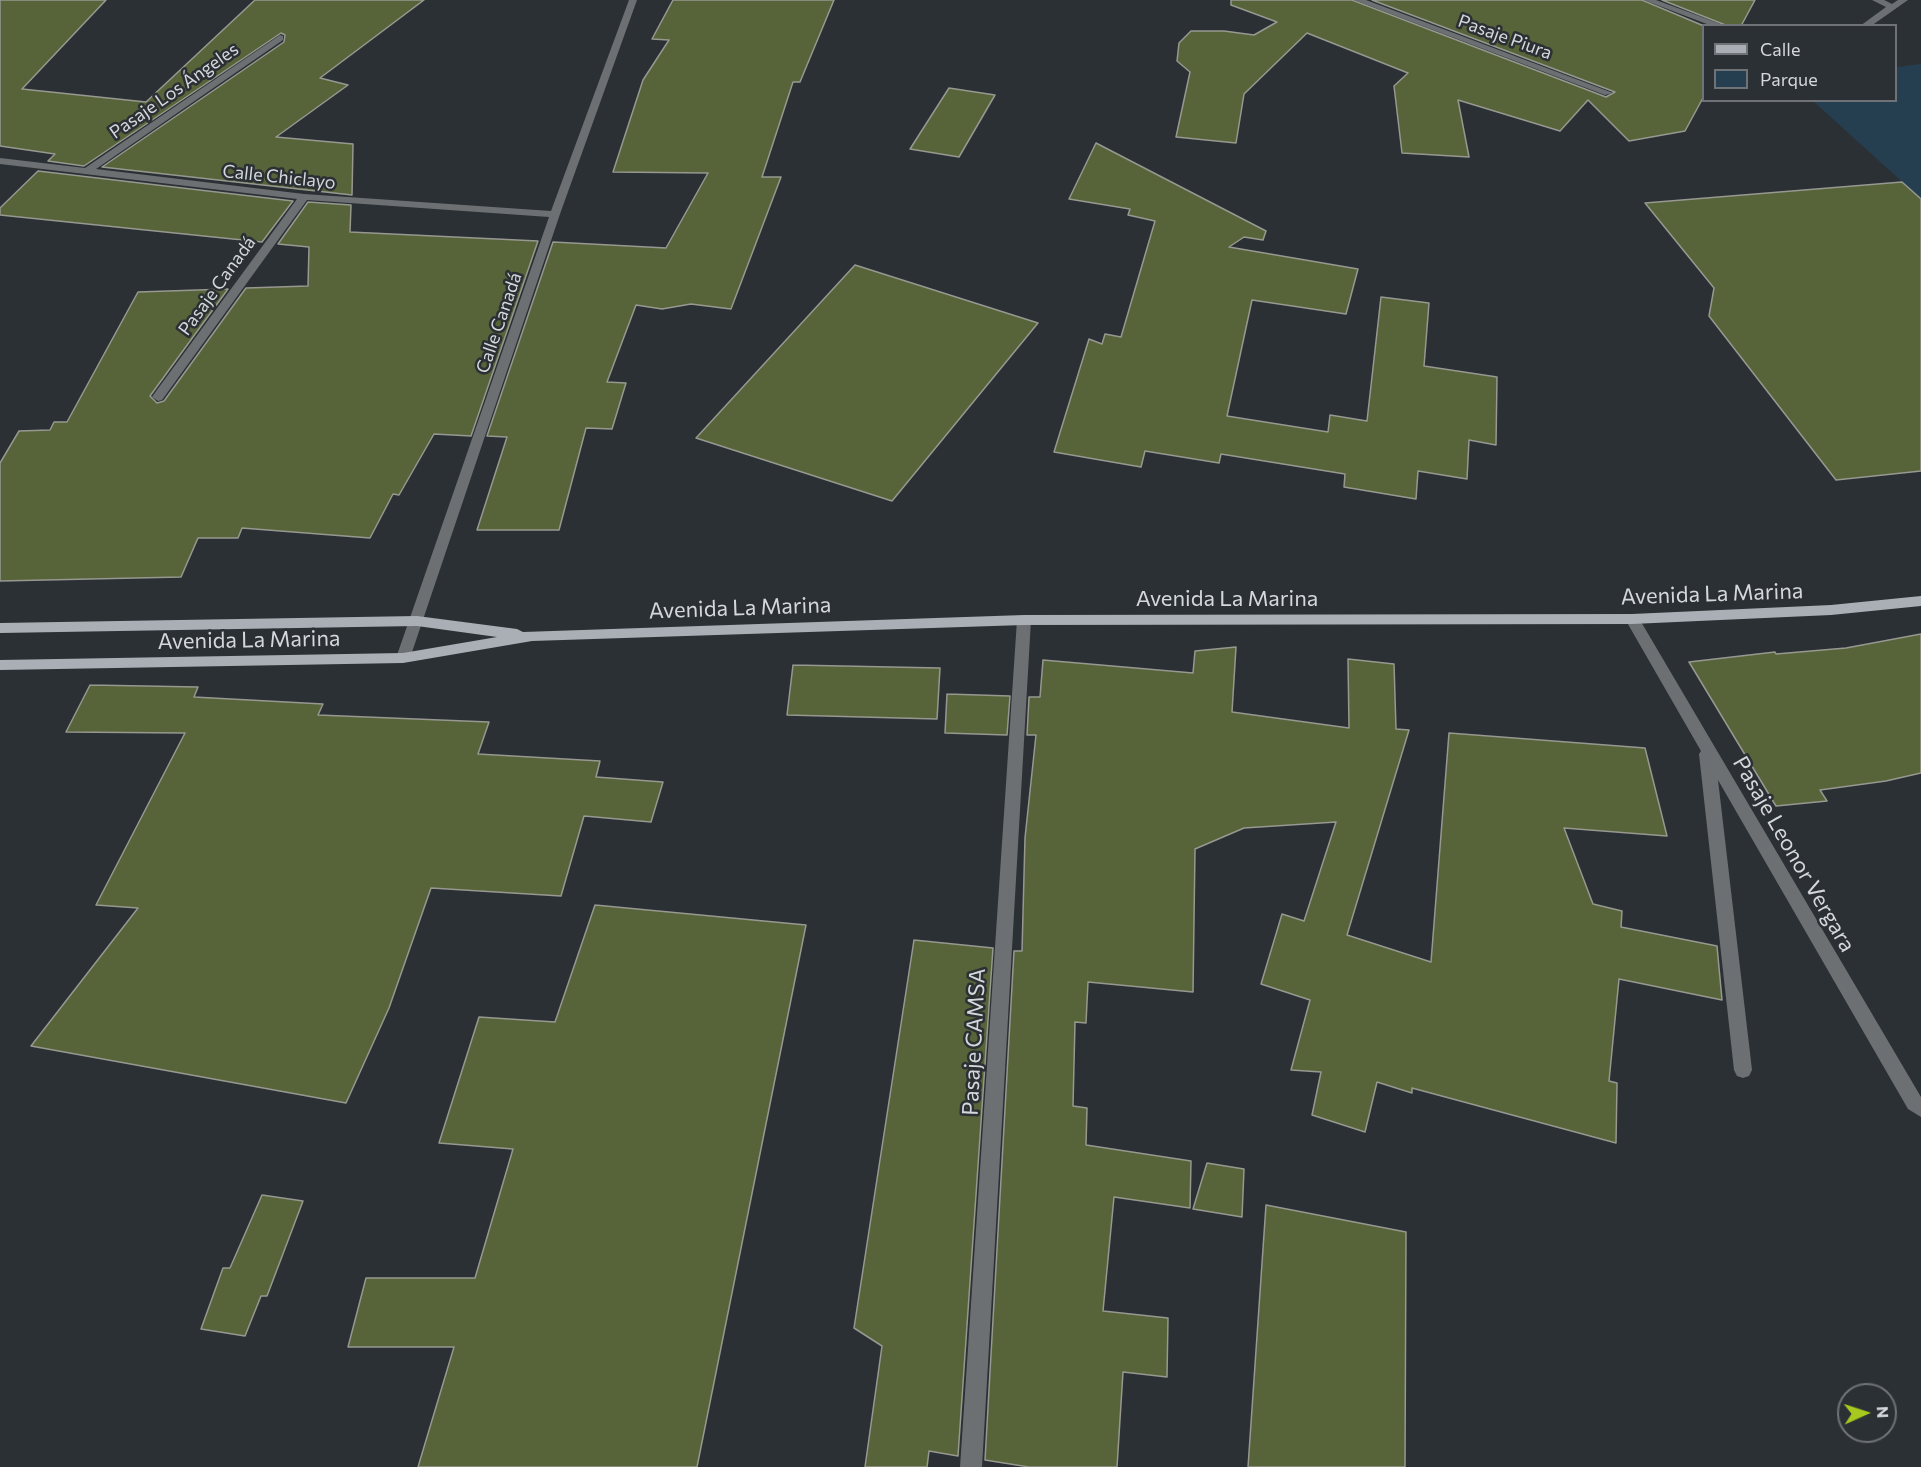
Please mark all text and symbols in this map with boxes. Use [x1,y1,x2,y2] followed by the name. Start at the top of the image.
[1455,10,1555,64] street label: Pasaje Piura
[1702,24,1897,102] legend
[105,38,243,144] street label: Pasaje Los Ángeles
[1760,38,1800,60] text: Calle
[1760,68,1818,90] text: Parque
[221,160,337,194] street label: Calle Chiclayo
[174,232,260,340] street label: Pasaje Canadá
[472,270,526,376] street label: Calle Canadá
[1620,578,1804,610] street label: Avenida La Marina
[1136,586,1318,612] street label: Avenida La Marina
[648,592,832,624] street label: Avenida La Marina
[157,625,341,655] street label: Avenida La Marina
[1727,751,1861,957] street label: Pasaje Leonor Vergara
[957,968,991,1116] street label: Pasaje CAMSA
[1837,1383,1897,1443] north arrow
[1874,1406,1893,1419] text: N

